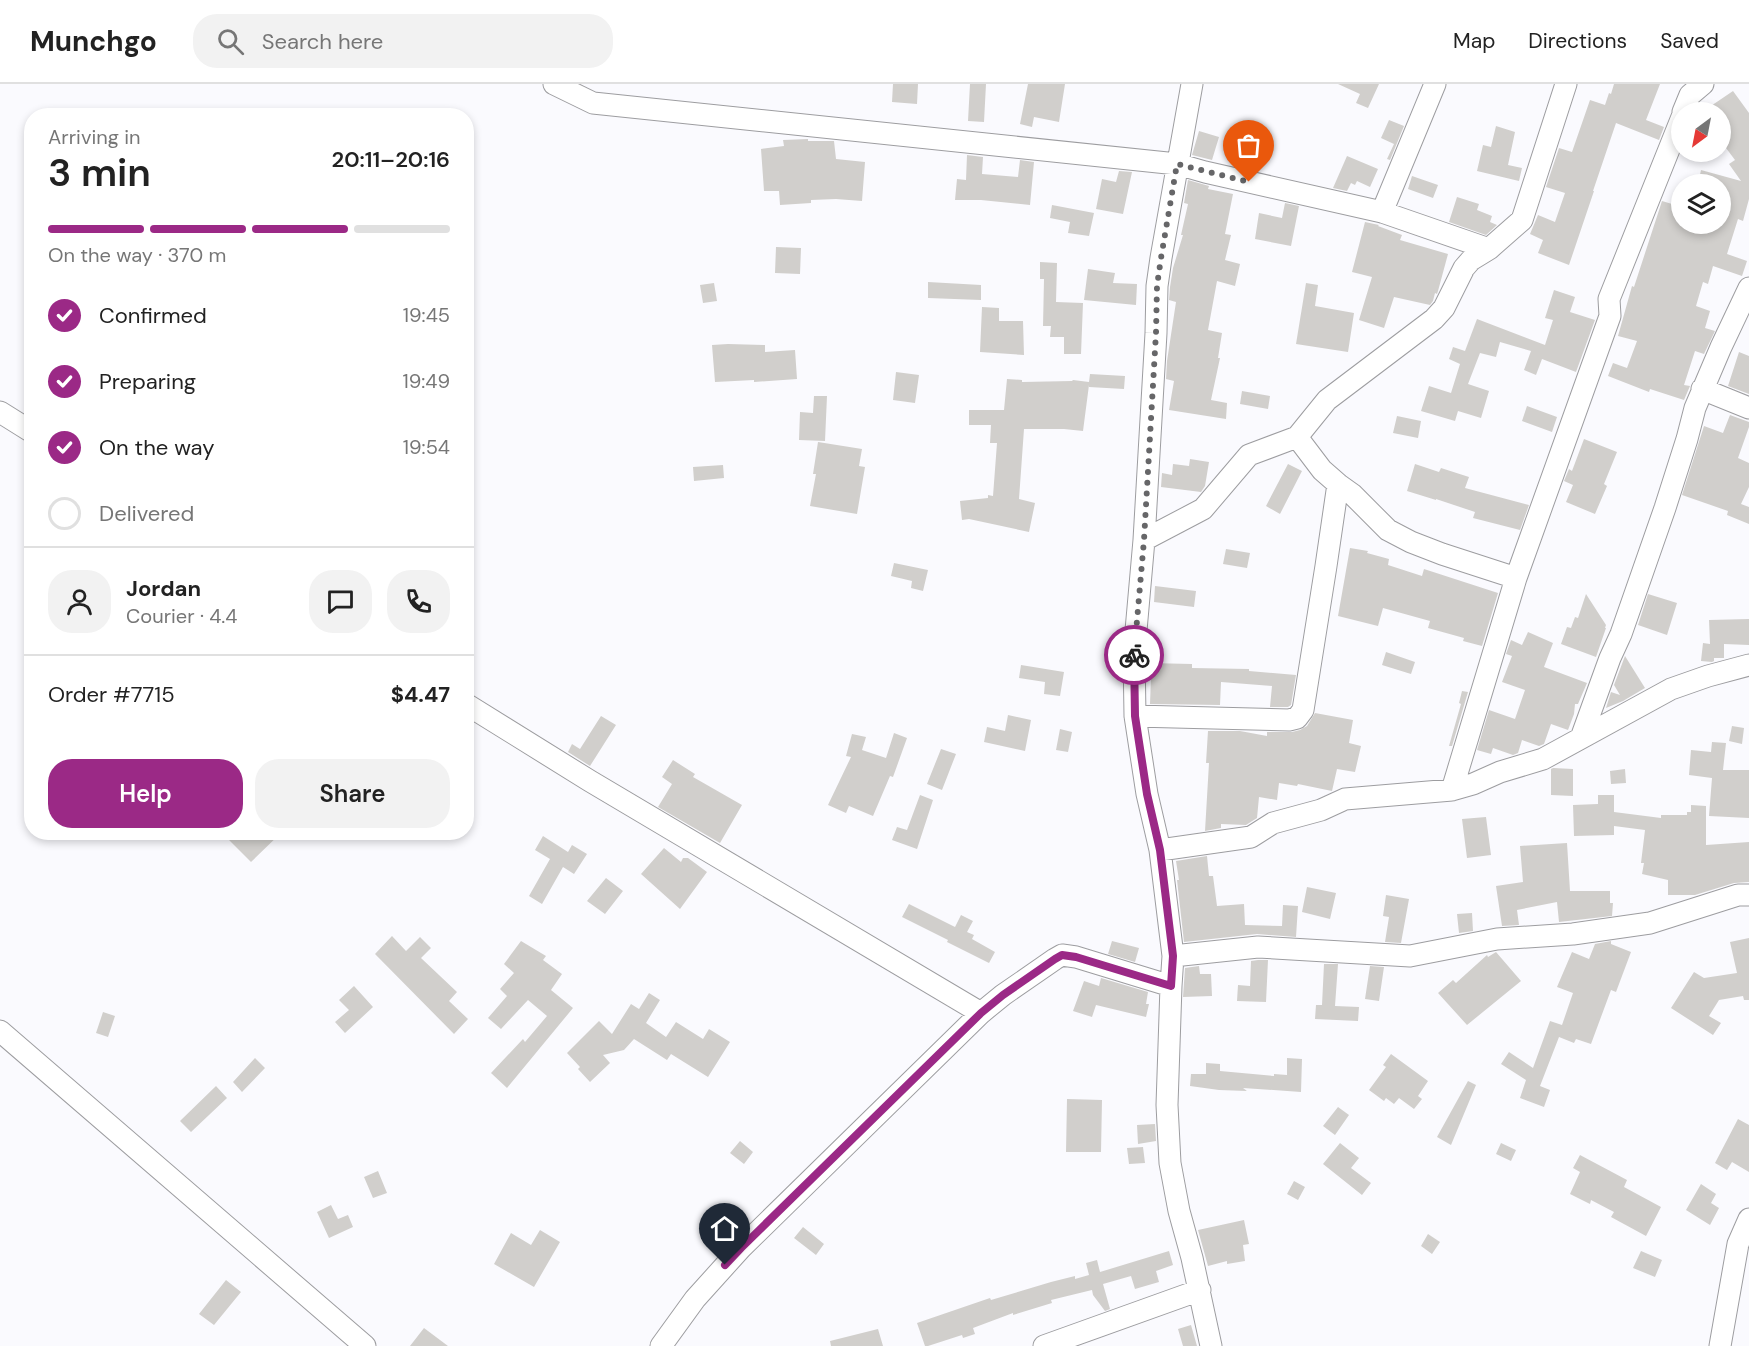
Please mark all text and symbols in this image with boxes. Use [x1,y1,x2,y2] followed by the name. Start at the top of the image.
[193,14,613,68] search box
[30,23,157,60] text: Munchgo
[214,25,247,58] icon: search
[262,27,383,56] text: Search here
[1453,27,1495,55] text: Map
[1528,27,1627,55] text: Directions
[1660,27,1719,55] text: Saved
[1671,102,1731,162] north arrow
[1671,102,1731,234] map controls
[1223,120,1274,182] pin
[48,124,140,150] text: Arriving in
[1232,129,1265,162] icon: bag
[332,145,450,174] text: 20:11–20:16
[48,147,151,198] text: 3 min
[1671,174,1731,234] button: layers
[48,242,226,268] text: On the way · 370 m
[48,299,81,332] icon: check
[99,301,207,330] text: Confirmed
[403,302,450,328] text: 19:45
[48,365,81,398] icon: check
[99,367,196,396] text: Preparing
[402,368,450,394] text: 19:49
[48,431,81,464] icon: check
[99,433,214,462] text: On the way
[403,434,450,460] text: 19:54
[99,499,194,528] text: Delivered
[48,570,111,633] button: person
[309,570,372,633] button: chat
[387,570,450,633] button: phone
[126,574,201,603] text: Jordan
[126,603,237,629] text: Courier · 4.4
[1104,625,1164,685] courier
[1118,639,1151,672] icon: bike
[48,680,175,709] text: Order #7715
[391,680,450,709] text: $4.47
[48,759,243,828] button: Help
[255,759,450,828] button: Share
[699,1203,750,1265] pin
[708,1212,741,1245] icon: home

